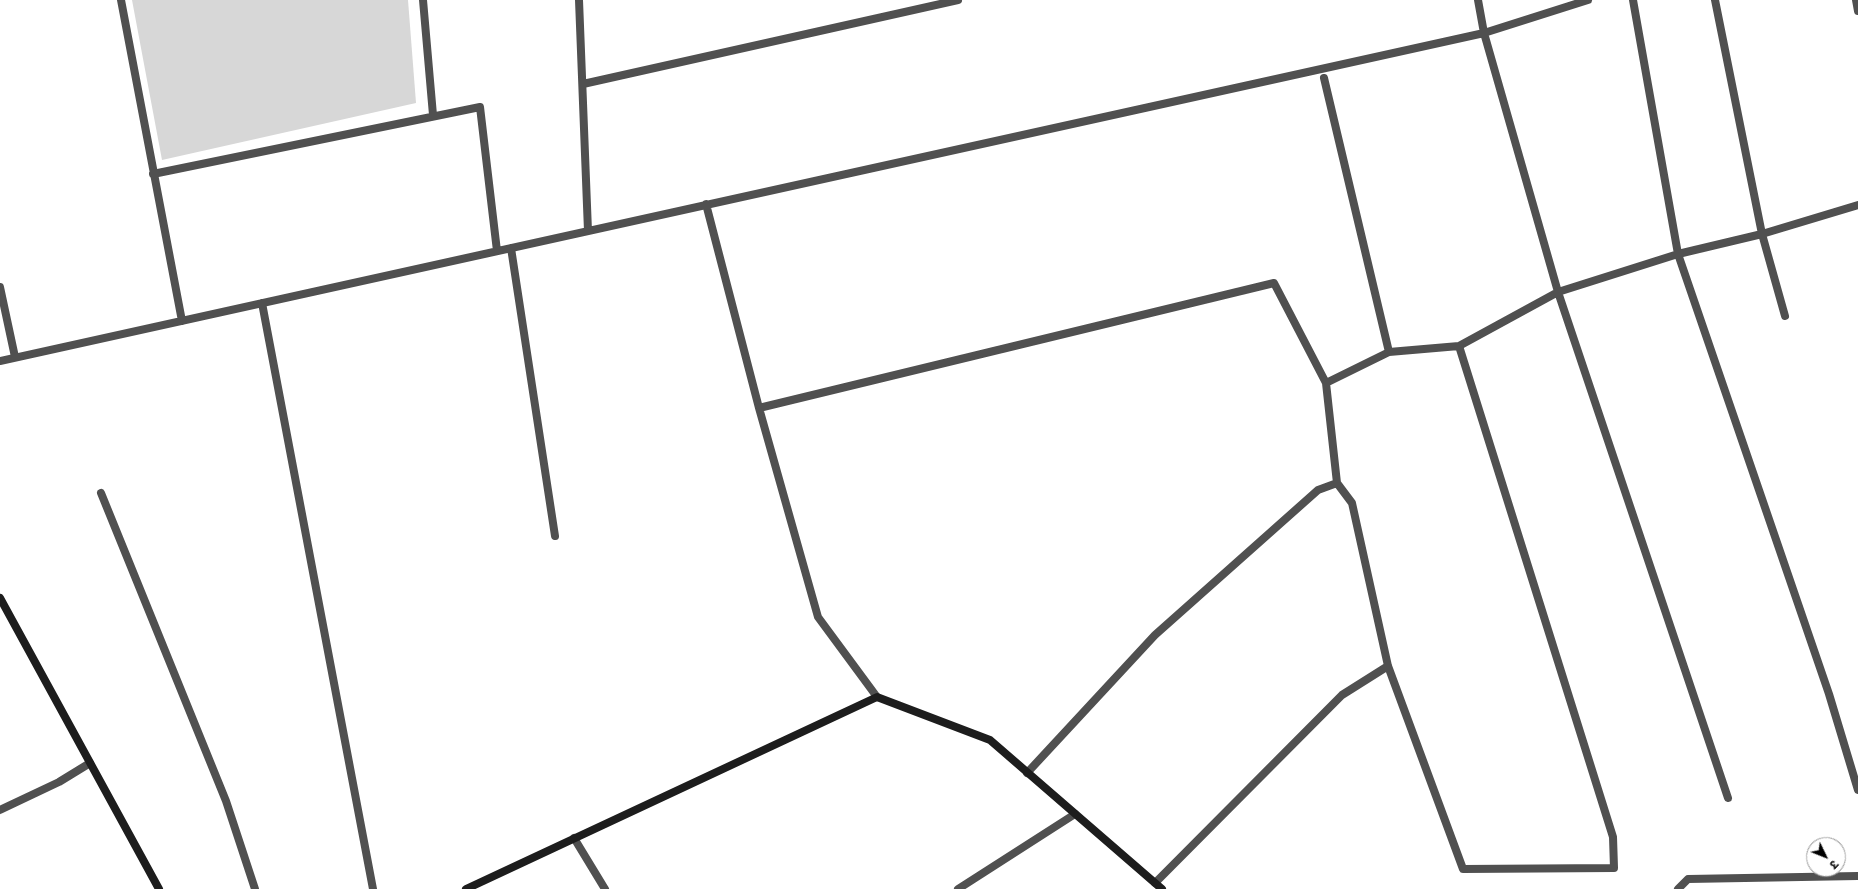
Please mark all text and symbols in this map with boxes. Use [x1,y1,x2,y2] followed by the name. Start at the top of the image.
[1806,837,1846,877] north arrow
[1826,857,1842,872] text: उ

